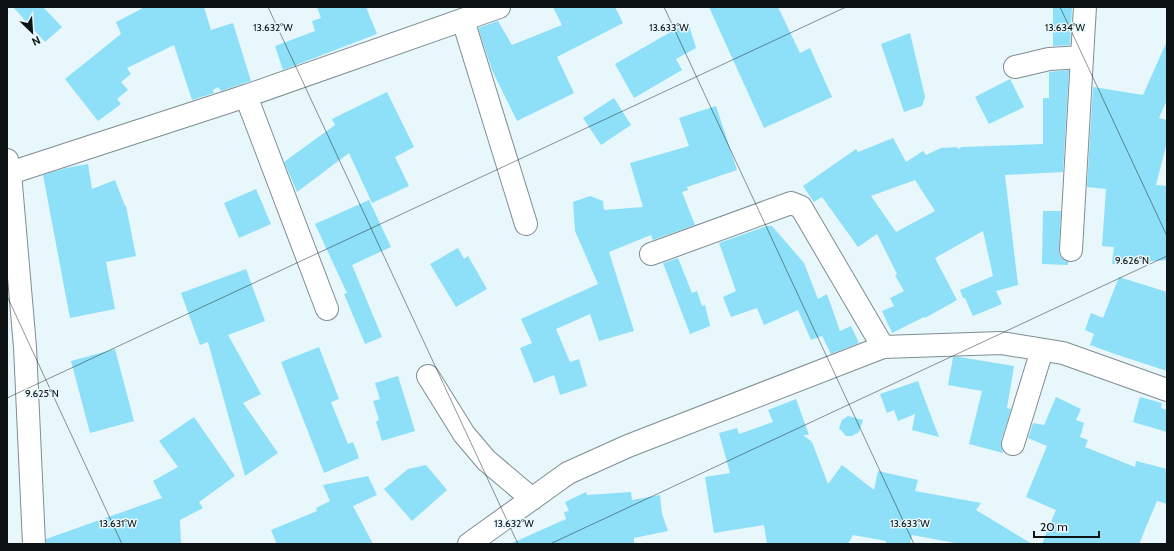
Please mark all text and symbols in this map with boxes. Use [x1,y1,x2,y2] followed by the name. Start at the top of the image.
[12,12,52,52] north arrow
[253,21,293,34] text: 13.632°W
[649,21,689,34] text: 13.633°W
[1045,21,1085,34] text: 13.634°W
[30,33,43,49] text: N
[1115,254,1149,267] text: 9.626°N
[25,387,59,400] text: 9.625°N
[1034,513,1099,539] scale bar
[99,517,137,530] text: 13.631°W
[494,517,534,530] text: 13.632°W
[890,517,930,530] text: 13.633°W
[1040,519,1068,534] text: 20 m

